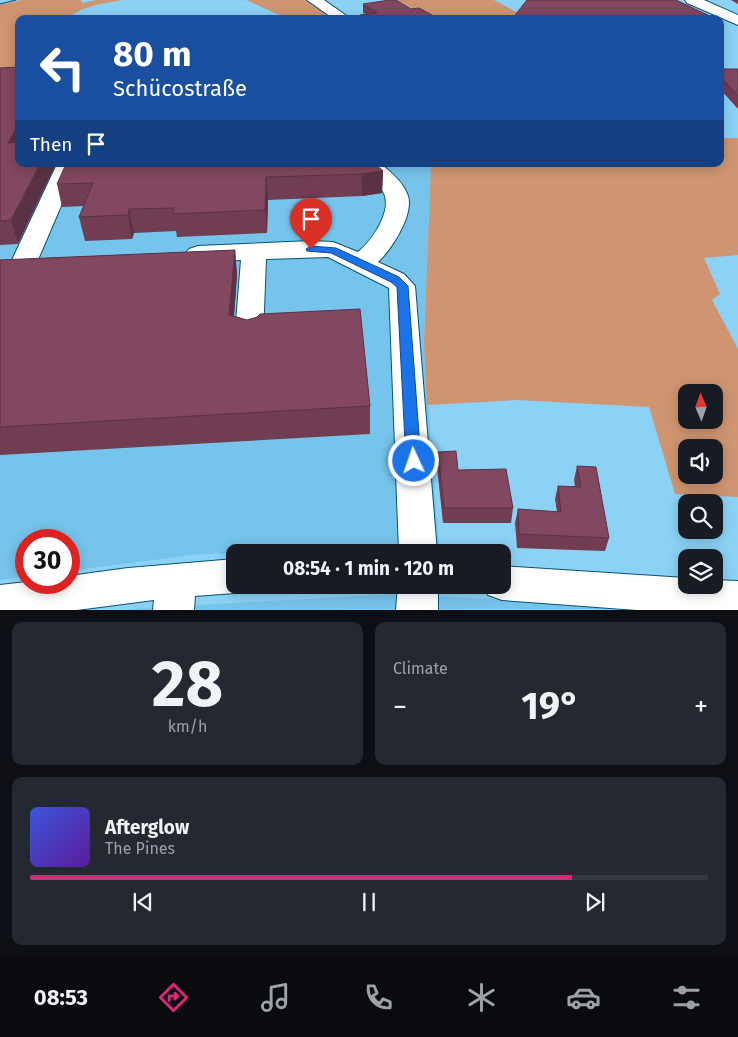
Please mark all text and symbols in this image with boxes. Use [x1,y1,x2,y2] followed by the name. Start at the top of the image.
[113,33,192,75] text: 80 m
[30,35,95,100] icon: left
[113,75,247,102] text: Schücostraße
[82,130,110,158] icon: arrive
[30,133,72,156] text: Then
[290,198,332,249] pin
[297,205,325,233] icon: arrive
[678,384,722,429] north arrow
[678,384,723,594] map controls
[387,434,439,486] position arrow
[678,439,723,484] button: sound
[678,494,723,539] button: search
[15,529,80,594] speed limit sign: 30
[678,549,723,594] button: layers
[283,557,454,580] text: 08:54 · 1 min · 120 m
[152,645,223,723] text: 28
[393,659,448,678] text: Climate
[521,683,580,729] text: 19°
[393,690,407,723] text: −
[694,690,708,723] text: +
[168,717,207,736] text: km/h
[105,816,189,839] text: Afterglow
[105,839,175,858] text: The Pines
[129,888,157,916] icon: previous
[355,888,383,916] icon: pause
[581,888,609,916] icon: next
[156,980,191,1015] icon: directions
[258,980,293,1015] icon: music
[361,980,396,1015] icon: phone
[464,980,499,1015] icon: climate
[566,980,601,1015] icon: car
[669,980,704,1015] icon: filters
[34,984,88,1011] text: 08:53

